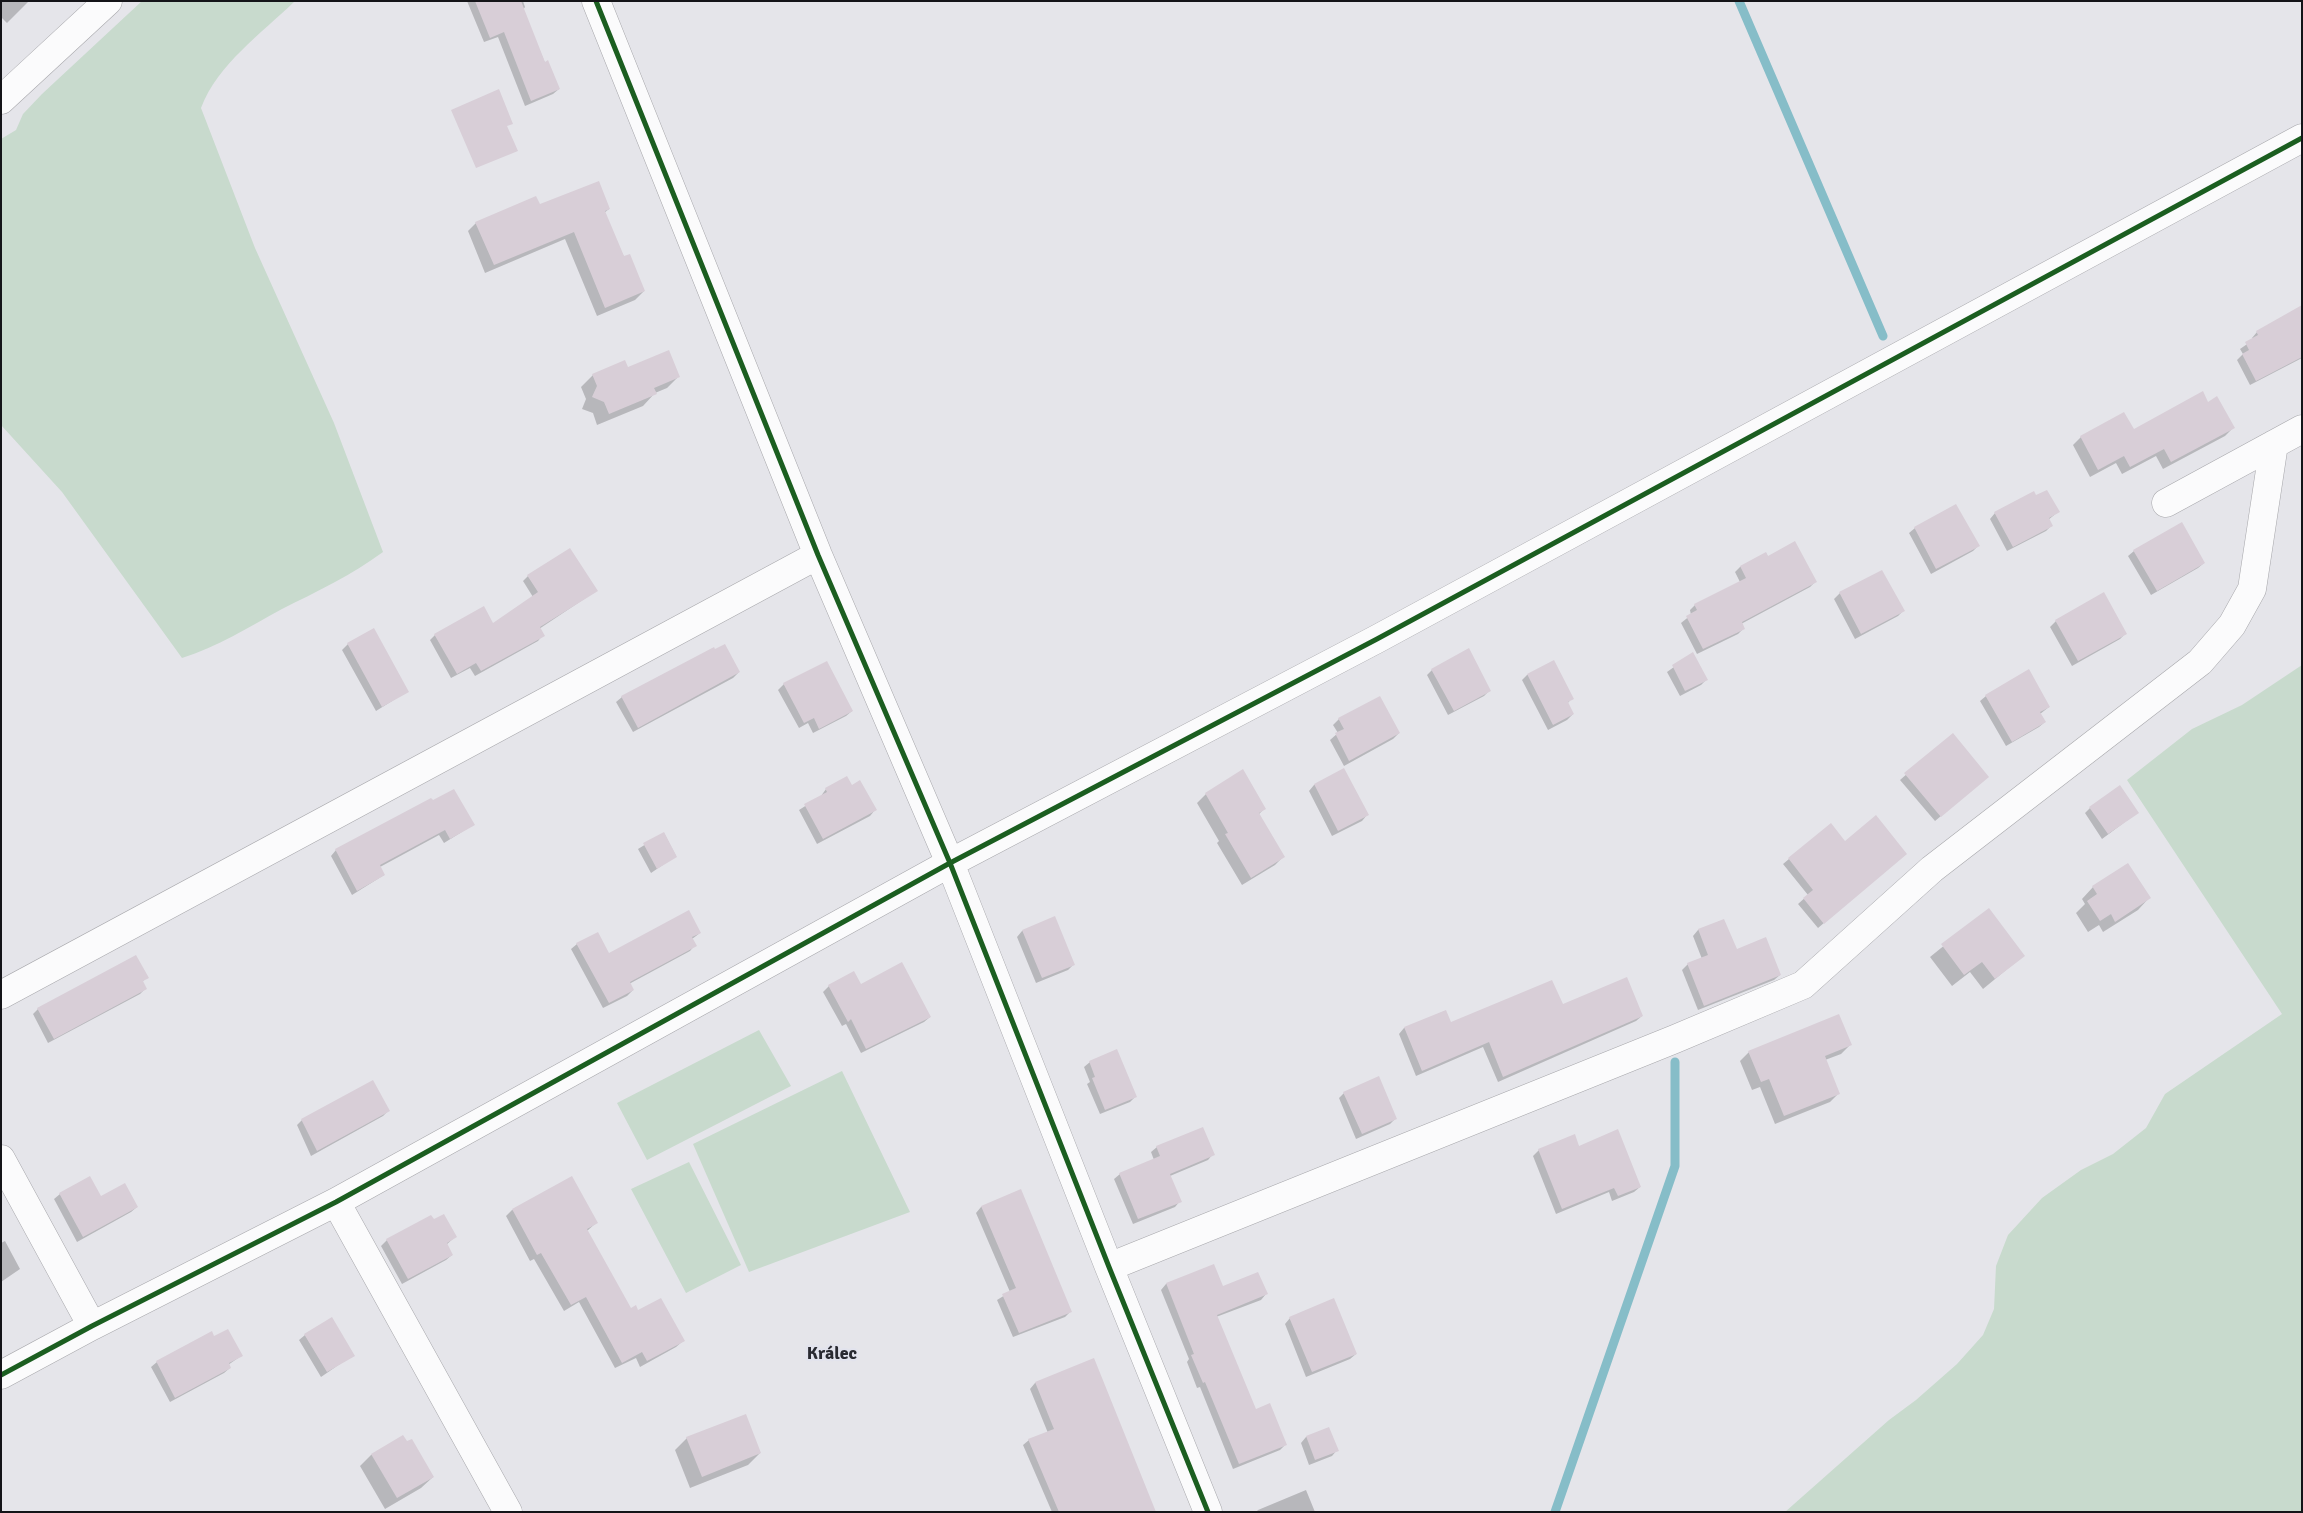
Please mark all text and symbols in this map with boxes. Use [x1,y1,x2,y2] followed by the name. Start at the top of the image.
[807,1343,857,1365] district label: Králec

